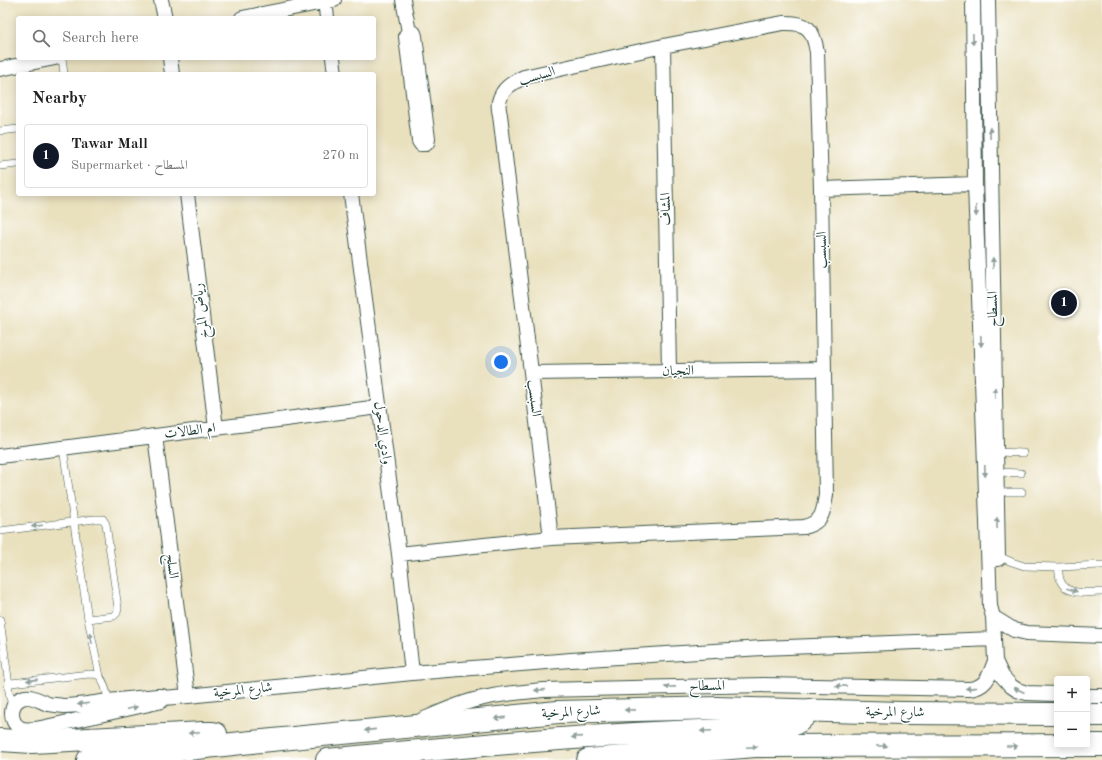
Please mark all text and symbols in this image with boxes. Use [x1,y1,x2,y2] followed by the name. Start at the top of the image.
[16,16,376,60] search box
[30,27,52,49] icon: search
[62,31,139,46] text: Search here
[970,33,976,46] one-way arrow
[517,64,557,90] street label: السبسب
[32,90,87,107] text: Nearby
[987,126,993,139] one-way arrow
[71,137,148,152] text: Tawar Mall
[42,149,50,162] text: 1
[322,149,359,162] text: 270 m
[71,159,188,172] text: Supermarket · المسطاح
[659,192,673,226] street label: المشاف
[973,205,979,218] one-way arrow
[815,231,831,269] street label: السبسب
[989,257,996,269] one-way arrow
[191,282,216,340] street label: رياض المرخ
[1051,288,1077,318] pin: 1
[986,291,1005,327] street label: المسطاح
[977,335,984,347] one-way arrow
[491,352,511,372] your location
[662,364,694,379] street label: النجيان
[523,379,543,418] street label: السبسب
[992,386,998,399] one-way arrow
[368,400,394,466] street label: وادي الدحول
[164,421,217,446] street label: ام الطالات
[982,465,989,477] one-way arrow
[994,516,1000,529] one-way arrow
[31,523,43,529] one-way arrow
[159,553,180,580] street label: السلج
[1067,587,1079,593] one-way arrow
[88,632,94,644] one-way arrow
[1054,676,1090,748] map controls
[1054,676,1090,712] button: +
[26,677,39,684] one-way arrow
[689,679,725,698] street label: المسطاح
[213,680,273,704] street label: شارع المرخية
[835,683,847,690] one-way arrow
[663,684,676,690] one-way arrow
[965,685,977,691] one-way arrow
[1013,686,1025,693] one-way arrow
[534,687,546,694] one-way arrow
[77,701,89,708] one-way arrow
[541,703,601,725] street label: شارع المرخية
[125,704,138,710] one-way arrow
[865,704,925,724] street label: شارع المرخية
[623,707,636,713] one-way arrow
[1054,712,1090,748] button: −
[494,714,506,721] one-way arrow
[364,727,376,734] one-way arrow
[700,727,712,734] one-way arrow
[188,730,200,737] one-way arrow
[571,734,583,741] one-way arrow
[746,743,758,750] one-way arrow
[876,743,889,749] one-way arrow
[1006,743,1019,749] one-way arrow

